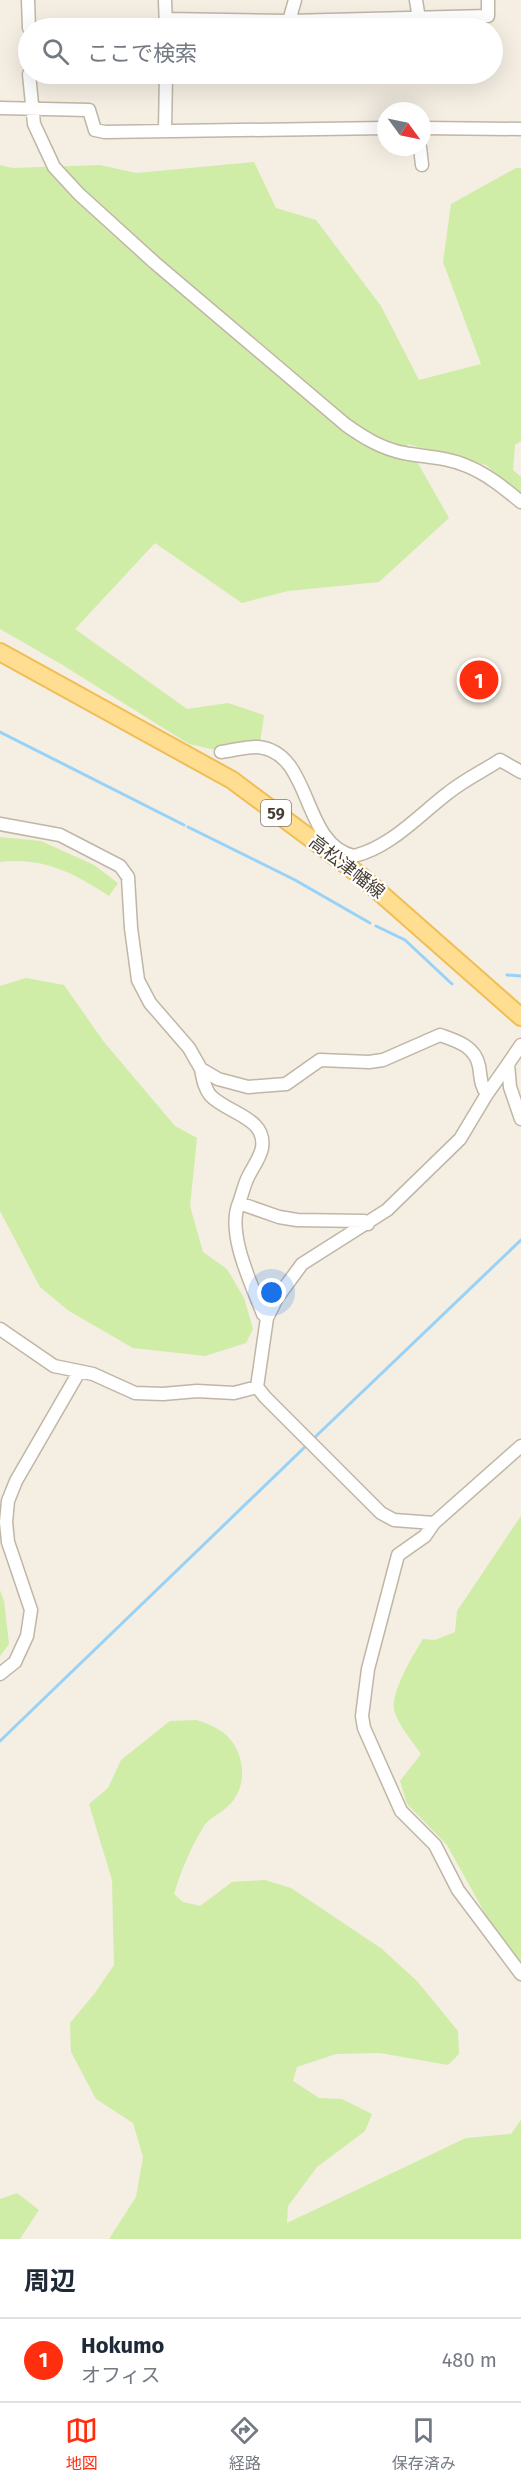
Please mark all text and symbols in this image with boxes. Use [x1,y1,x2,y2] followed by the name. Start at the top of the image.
[18,18,503,84] search box
[39,35,72,68] icon: search
[87,40,197,67] text: ここで検索
[377,102,431,156] north arrow
[460,658,498,702] pin: 1
[261,800,291,826] road number: 59
[305,831,389,903] street label: 高松津幡線
[257,1278,286,1307] your location
[24,2266,76,2297] text: 周辺
[81,2332,164,2359] text: Hokumo
[39,2348,48,2372] text: 1
[442,2348,497,2372] text: 480 m
[81,2363,161,2387] text: オフィス
[65,2414,98,2474] tab: 地図
[228,2414,261,2474] tab: 経路
[392,2414,456,2474] tab: 保存済み

